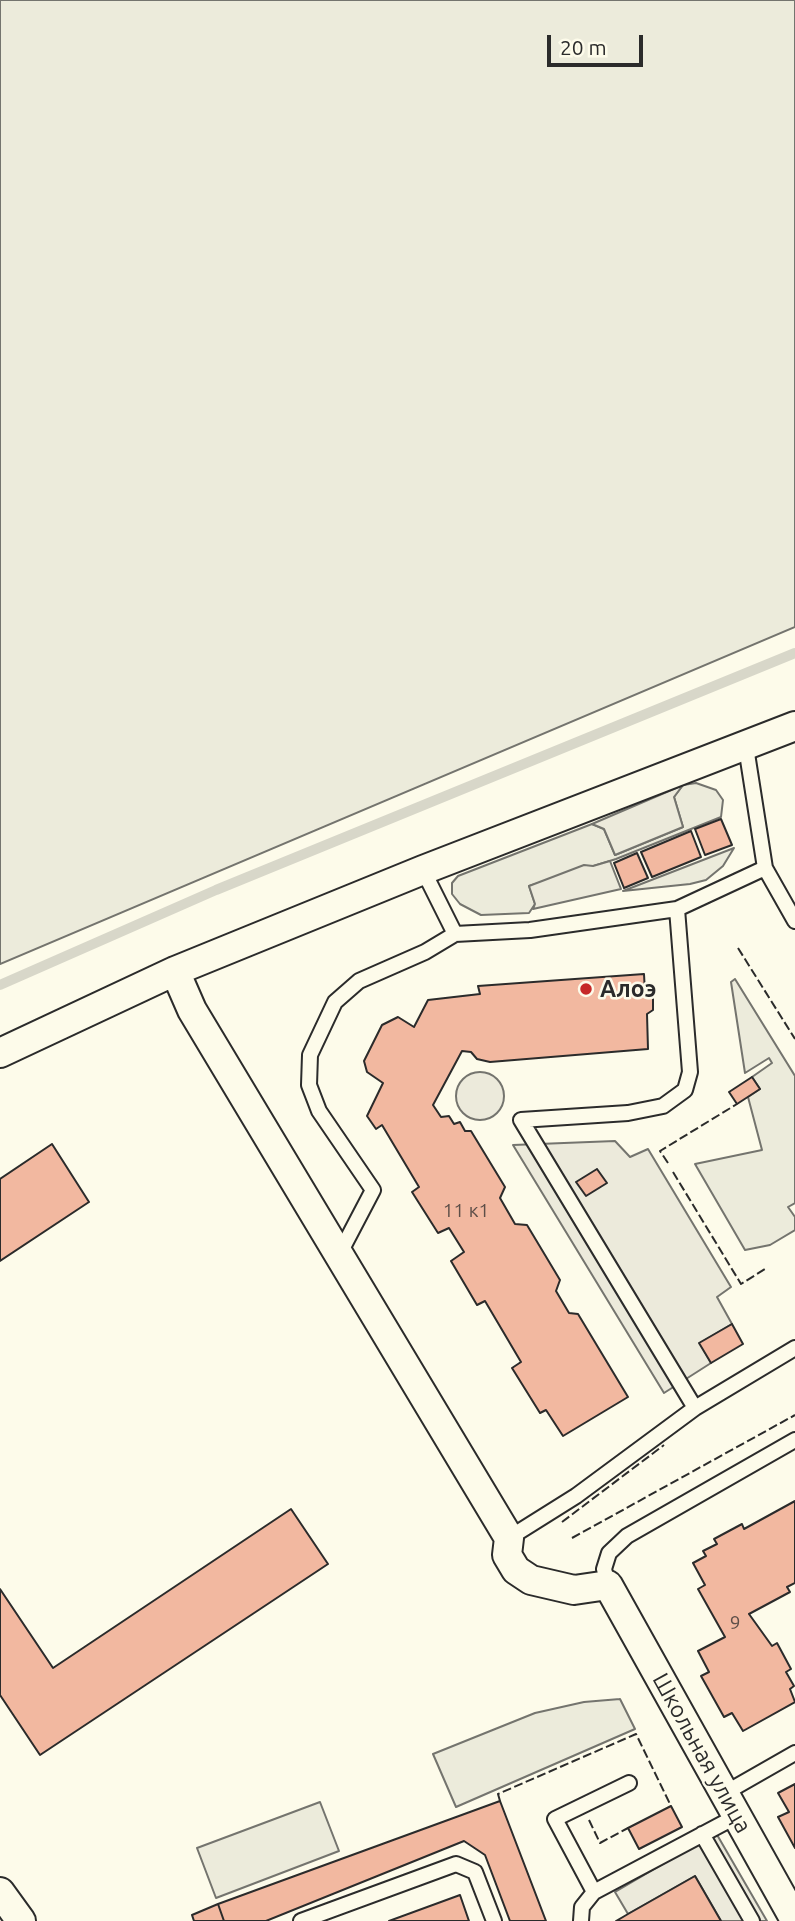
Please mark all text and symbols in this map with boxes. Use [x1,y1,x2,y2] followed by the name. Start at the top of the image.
[550,21,646,65] scale bar
[560,35,607,59] text: 20 m
[600,975,656,1003] place label: Алоэ
[578,981,594,997] marker: Алоэ
[443,1200,489,1222] house number: 11 к1
[730,1612,740,1634] house number: 9
[647,1668,757,1838] street label: Школьная улица

